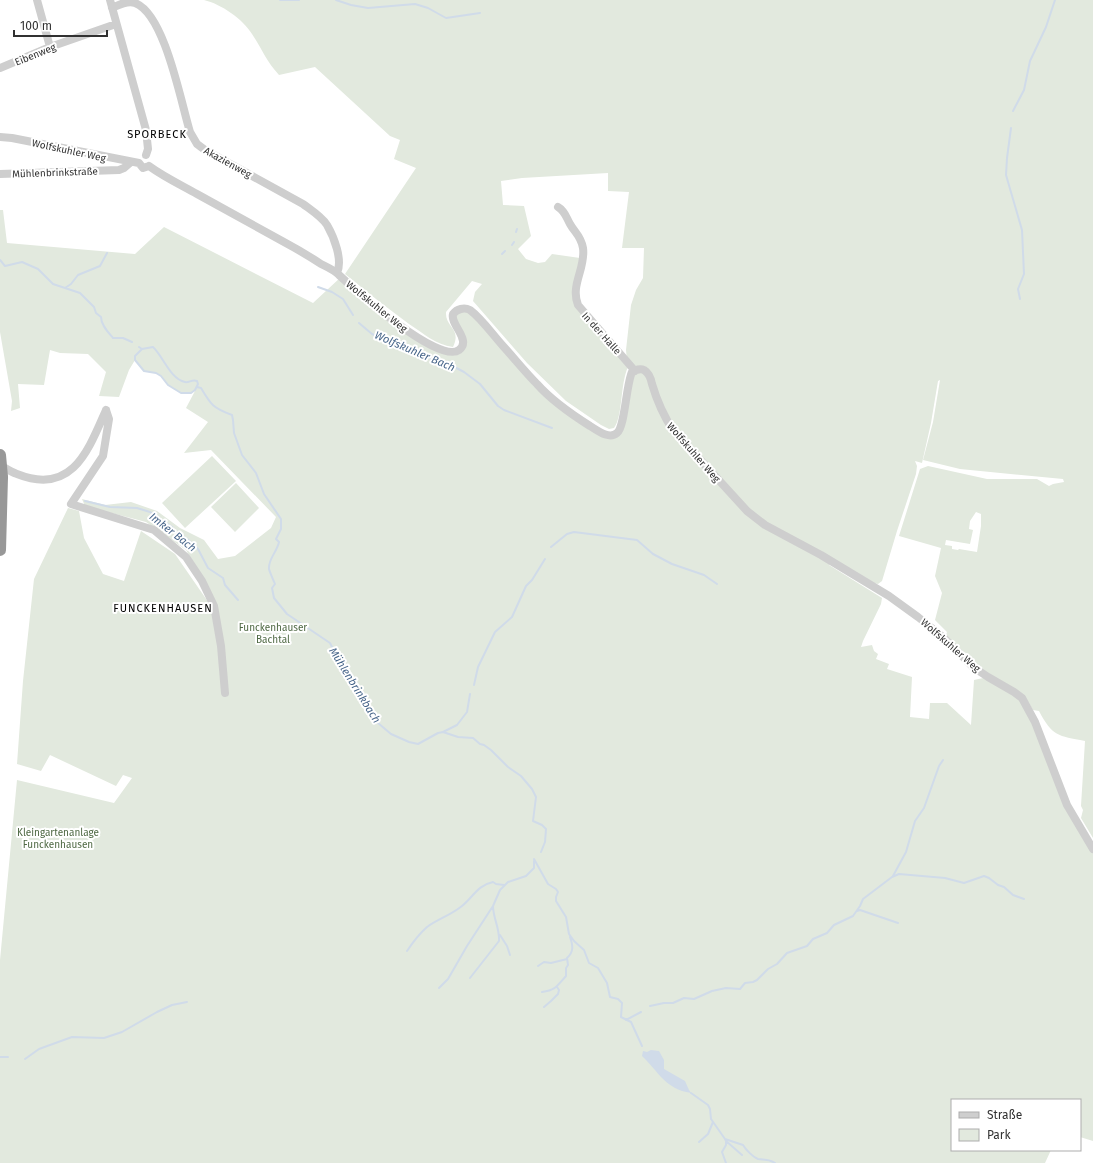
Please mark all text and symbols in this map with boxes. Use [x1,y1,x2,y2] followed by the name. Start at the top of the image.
[14,12,107,38] scale bar
[20,19,52,33] text: 100 m
[13,41,58,69] street label: Eibenweg
[127,128,187,141] district label: SPORBECK
[31,137,108,165] street label: Wolfskuhler Weg
[202,145,254,181] street label: Akazienweg
[12,166,98,180] street label: Mühlenbrinkstraße
[343,278,410,336] street label: Wolfskuhler Weg
[579,310,623,357] street label: In der Halle
[373,329,457,374] water label: Wolfskuhler Bach
[664,420,723,486] street label: Wolfskuhler Weg
[147,510,199,555] water label: Imker Bach
[113,602,213,615] district label: FUNCKENHAUSEN
[918,617,983,676] street label: Wolfskuhler Weg
[239,622,307,646] park label: Funckenhauser Bachtal
[326,645,383,725] water label: Mühlenbrinkbach
[17,827,99,851] park label: Kleingartenanlage Funckenhausen
[951,1099,1081,1151] legend
[987,1108,1022,1122] text: Straße
[987,1128,1011,1142] text: Park

